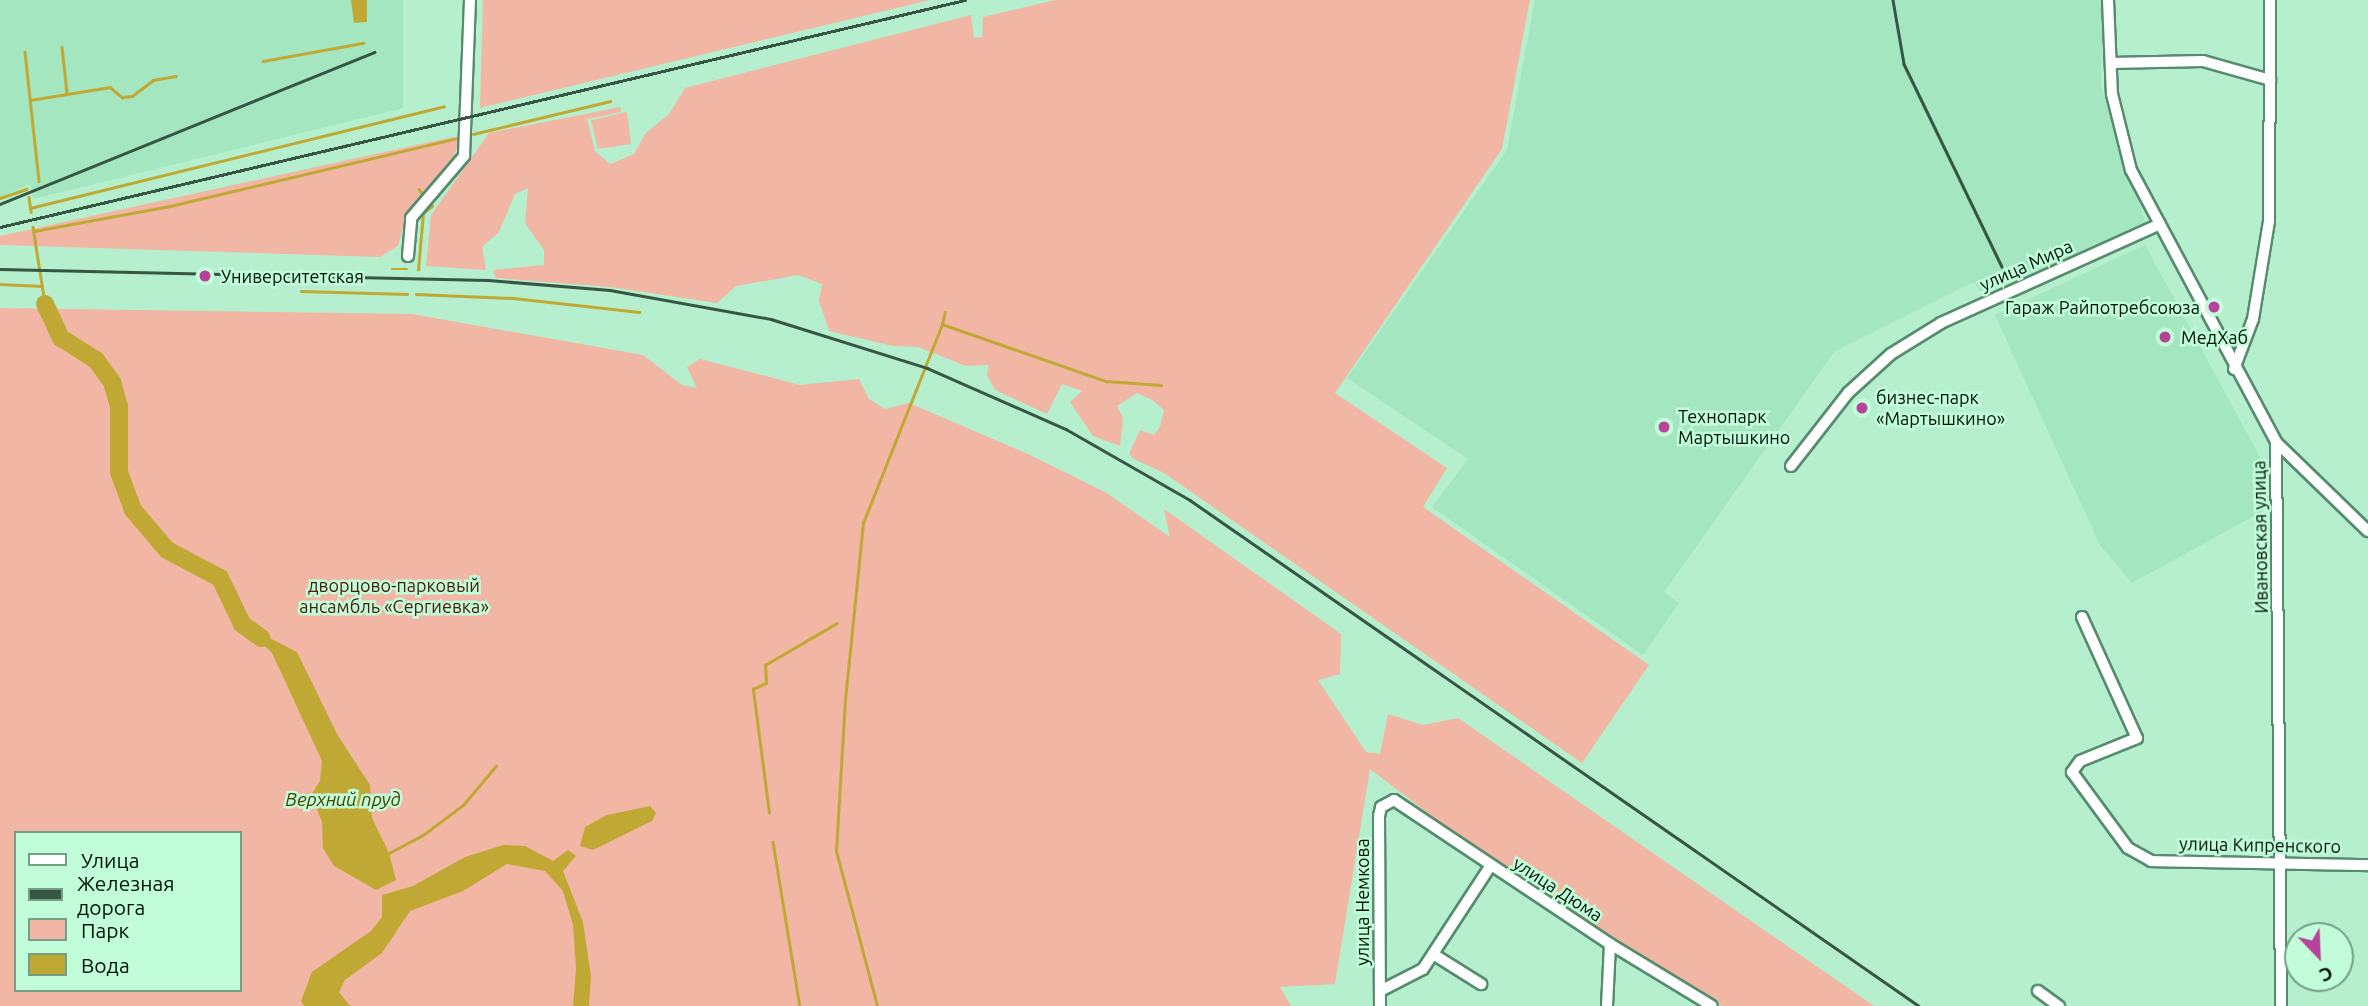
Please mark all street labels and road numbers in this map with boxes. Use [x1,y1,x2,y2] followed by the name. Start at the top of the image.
[1976,235,2076,295] street label: улица Мира
[2248,460,2272,614] street label: Ивановская улица
[2179,833,2341,857] street label: улица Кипренского
[1351,838,1373,966] street label: улица Немкова
[1509,852,1607,926] street label: улица Дюма

